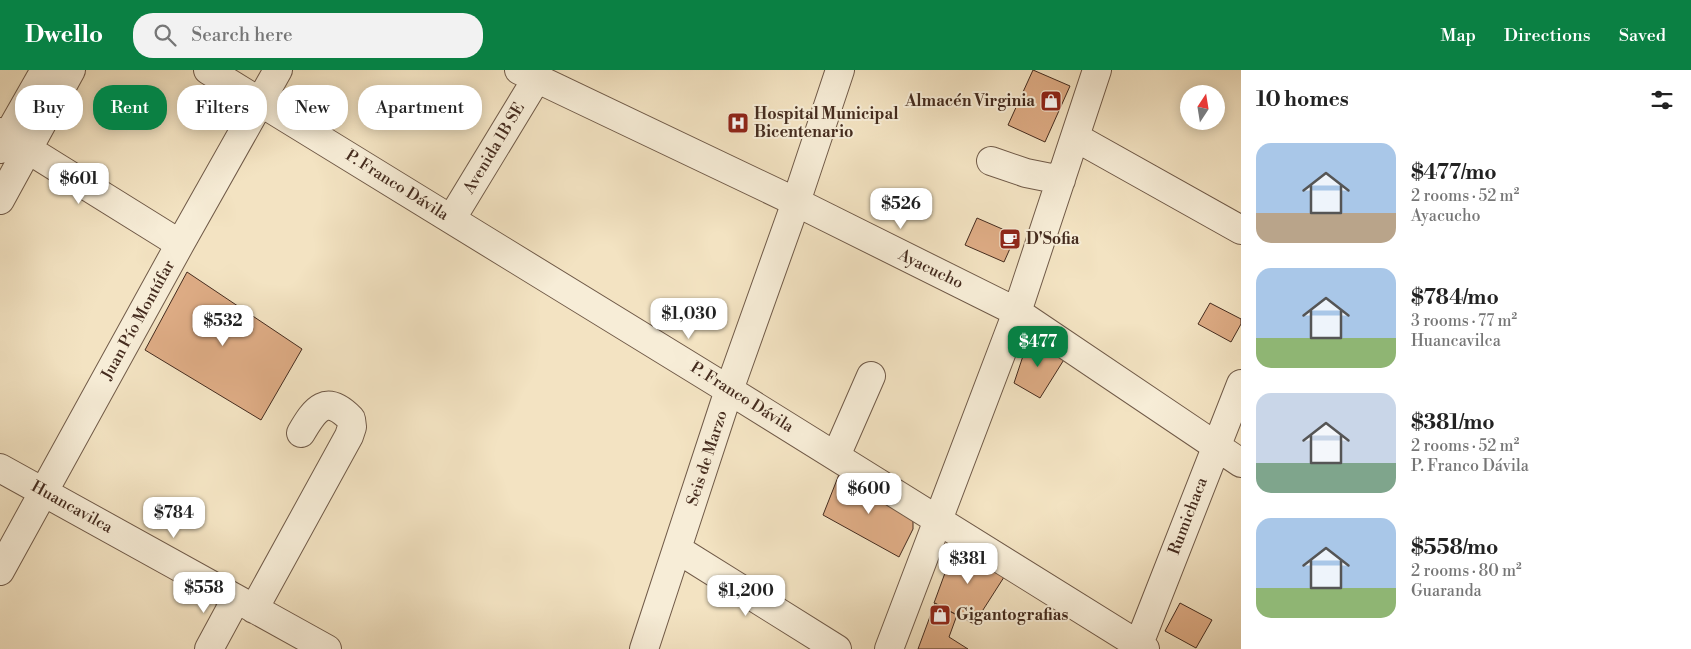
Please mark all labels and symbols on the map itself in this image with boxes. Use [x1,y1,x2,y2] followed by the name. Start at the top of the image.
[1180,85,1225,130] north arrow
[1039,89,1063,113] shop icon: Almacén Virginia
[904,91,1035,111] place label: Almacén Virginia
[458,99,529,198] street label: Avenida 1B SE
[754,104,899,142] place label: Hospital Municipal Bicentenario
[726,111,750,135] hospital icon: Hospital Municipal Bicentenario
[342,145,453,225] street label: P. Franco Dávila
[49,162,109,205] pin: $601
[871,188,931,230] pin: $526
[998,227,1022,251] cafe icon: D'Sofia
[1026,229,1080,249] place label: D'Sofia
[894,244,967,293] street label: Ayacucho
[96,257,179,384] street label: Juan Pío Montúfar
[648,298,730,340] pin: $1,030
[193,304,253,347] pin: $532
[1008,326,1068,368] pin: $477
[687,357,798,437] street label: P. Franco Dávila
[682,408,732,508] street label: Seis de Marzo
[839,472,899,515] pin: $600
[1164,474,1212,558] street label: Rumichaca
[28,476,117,538] street label: Huancavilca
[144,496,204,539] pin: $784
[938,542,998,585] pin: $381
[174,572,234,614] pin: $558
[705,574,787,617] pin: $1,200
[928,603,952,627] shop icon: Gigantografias
[956,605,1069,625] place label: Gigantografias

